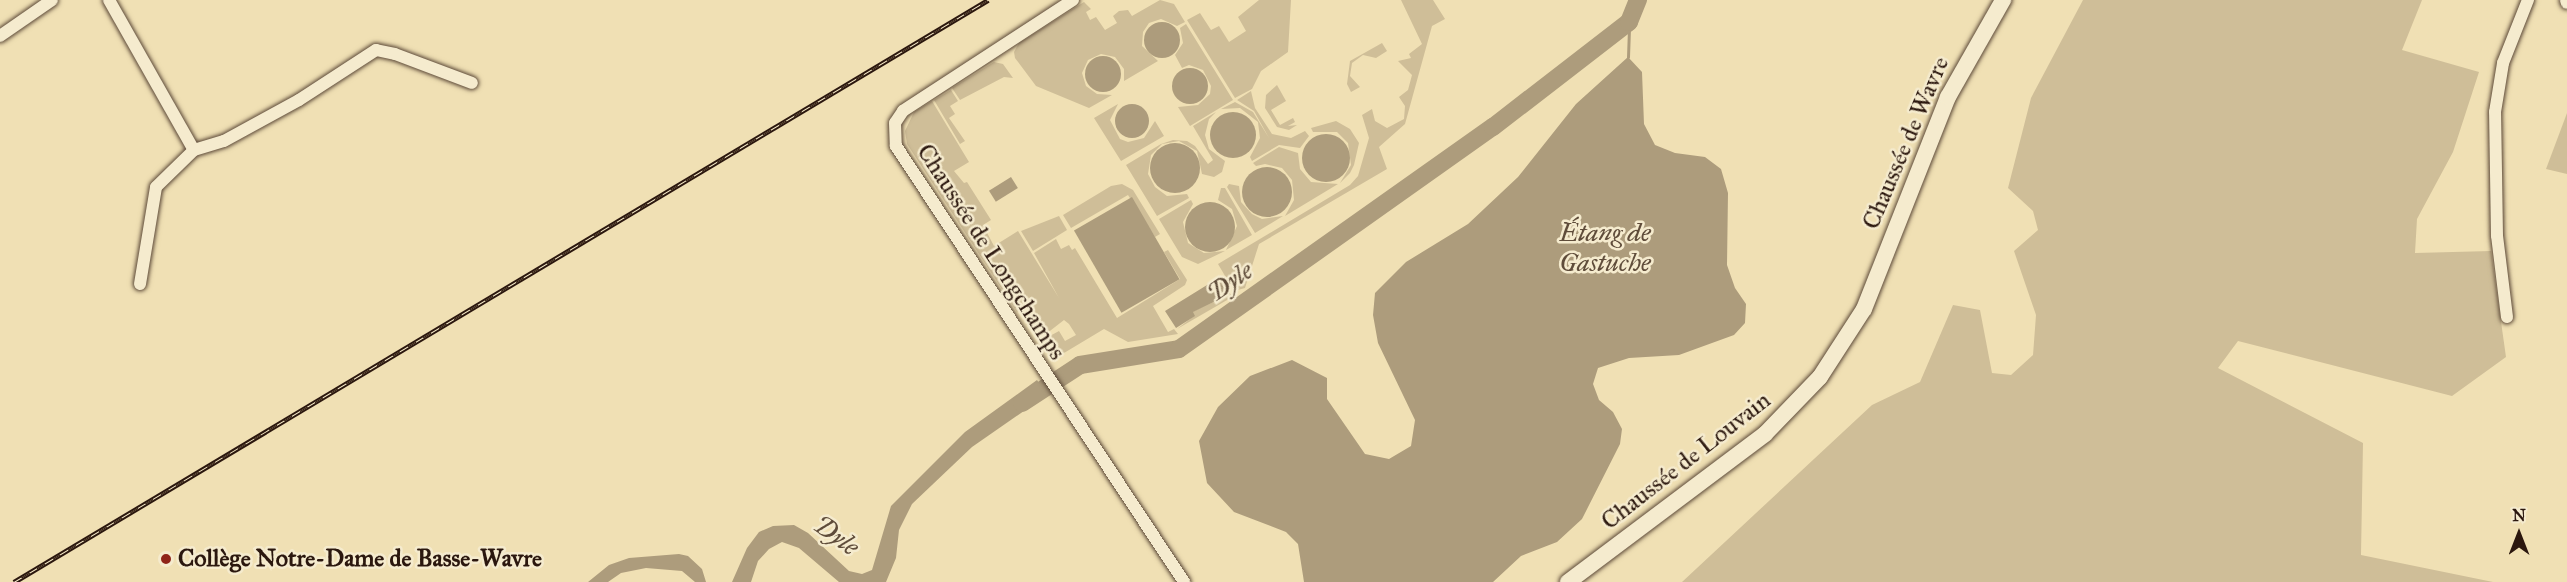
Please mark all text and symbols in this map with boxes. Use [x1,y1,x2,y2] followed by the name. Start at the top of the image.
[1857,52,1955,234] street label: Chaussée de Wavre
[911,139,1071,365] street label: Chaussée de Longchamps
[1559,217,1651,278] water label: Étang de Gastuche
[1201,255,1259,309] water label: Dyle
[1596,386,1776,536] street label: Chaussée de Louvain
[2489,504,2549,564] north arrow
[2512,506,2526,525] text: N
[807,509,865,563] water label: Dyle
[178,545,542,573] place label: Collège Notre-Dame de Basse-Wavre
[159,552,173,566] marker: Collège Notre-Dame de Basse-Wavre

